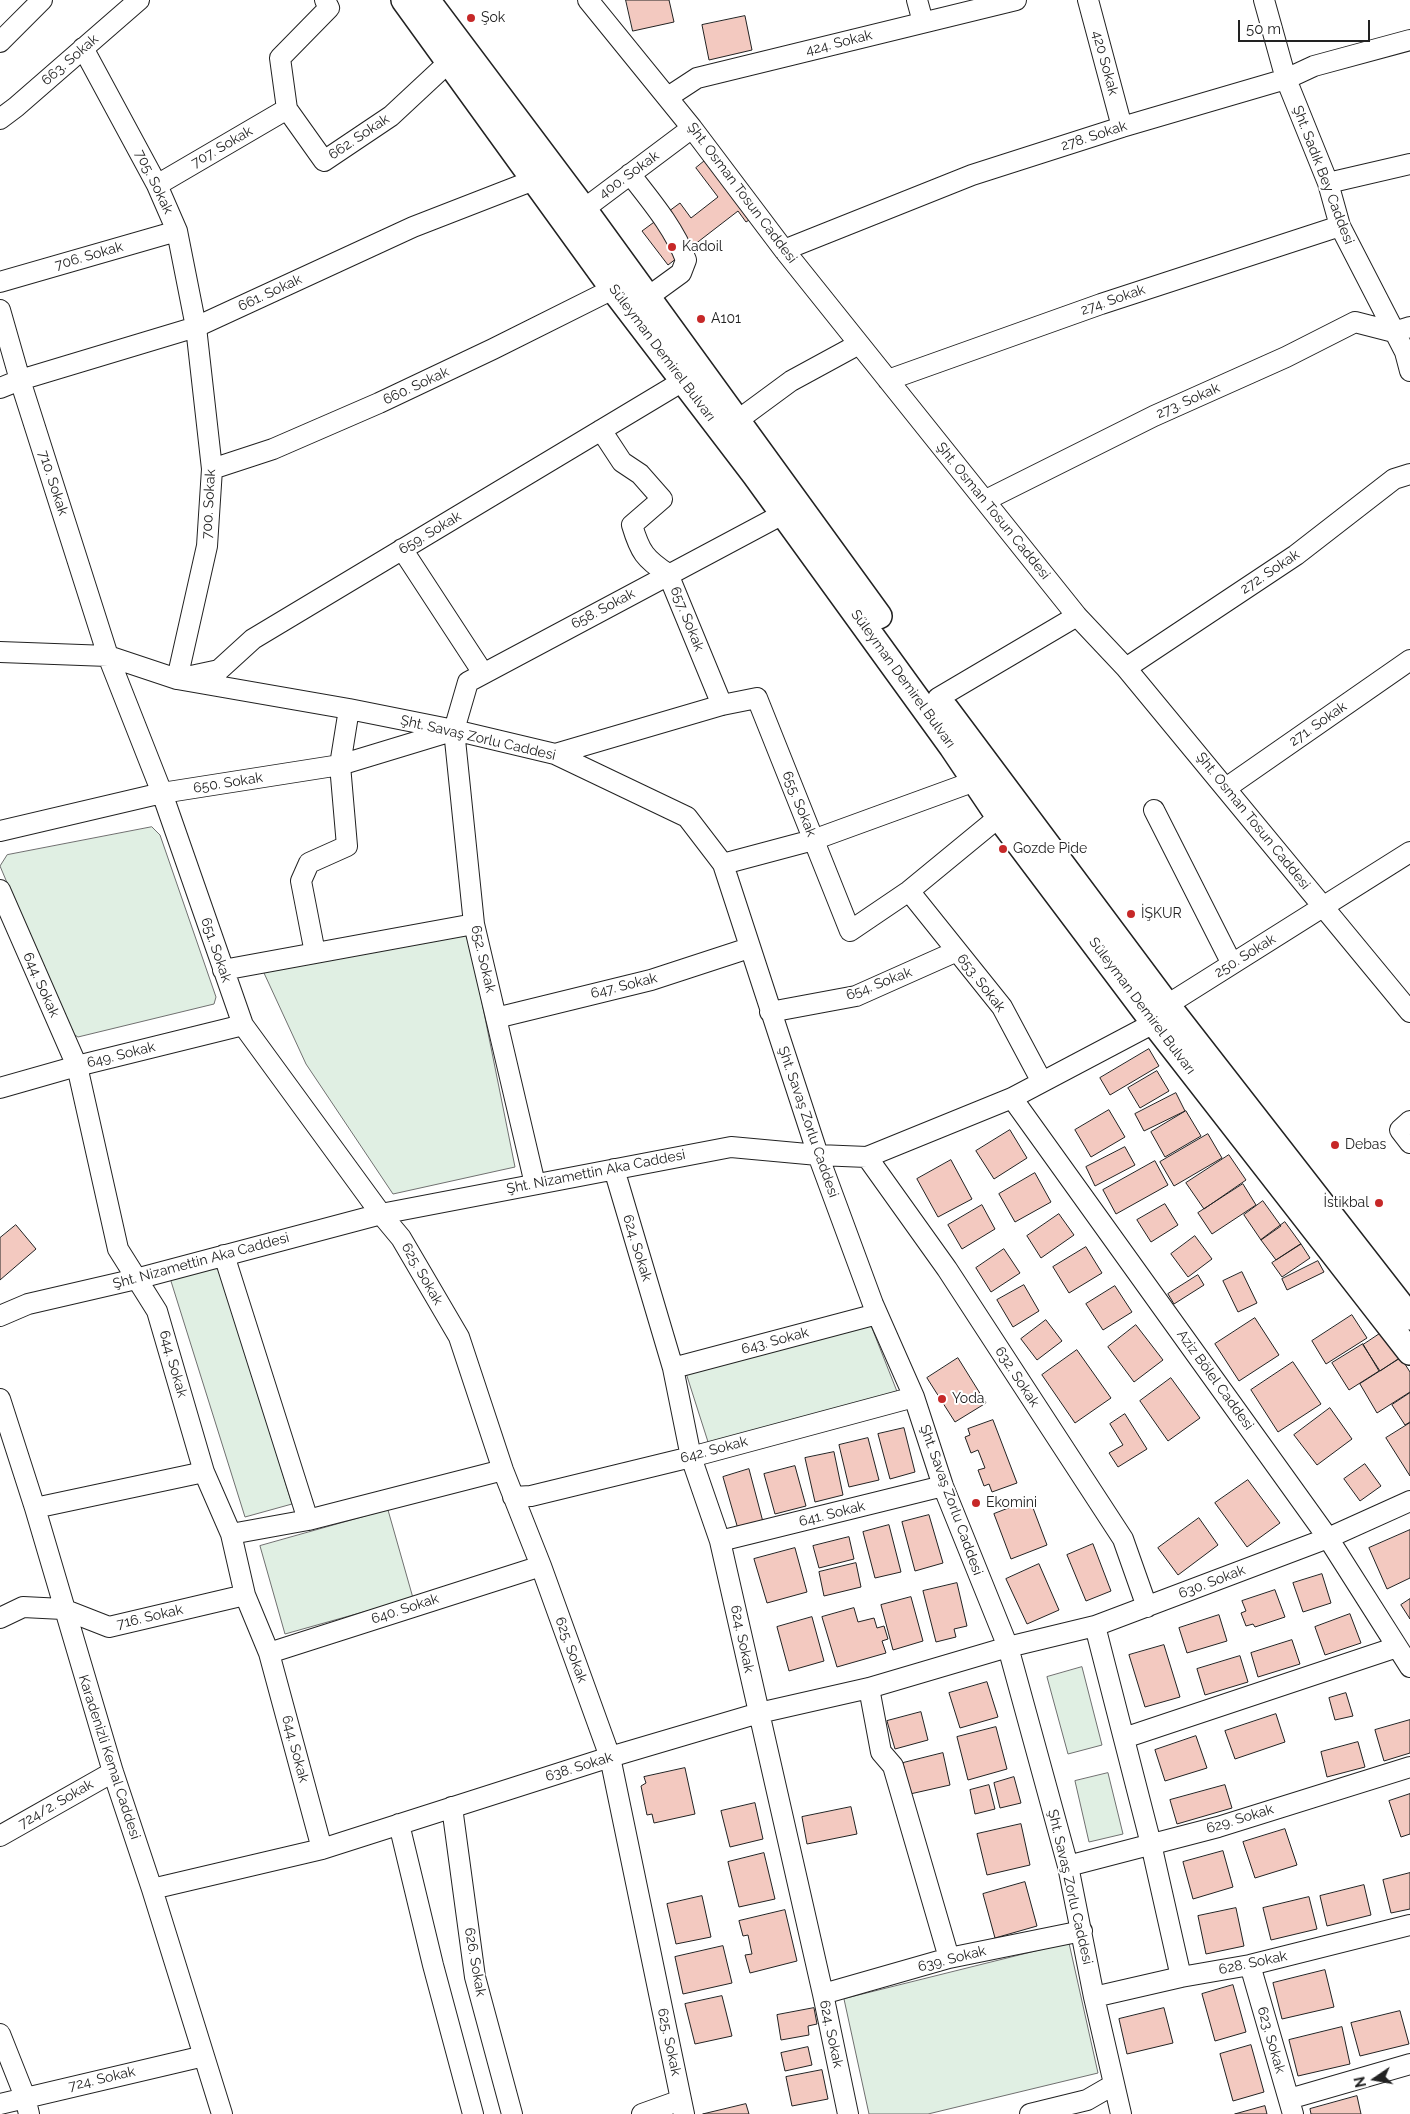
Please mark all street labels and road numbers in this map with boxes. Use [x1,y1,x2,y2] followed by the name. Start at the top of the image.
[804,27,874,59] street label: 424. Sokak
[1088,29,1122,97] street label: 420 Sokak
[38,31,102,89] street label: 663. Sokak
[1289,103,1357,247] street label: Şht. Sadık Bey Caddesi
[325,111,393,163] street label: 662. Sokak
[1059,117,1129,155] street label: 278. Sokak
[684,119,800,267] street label: Şht. Osman Tosun Caddesi
[188,123,256,171] street label: 707. Sokak
[131,147,177,217] street label: 705. Sokak
[596,148,662,202] street label: 400. Sokak
[53,238,125,274] street label: 706. Sokak
[235,271,305,315] street label: 661. Sokak
[605,281,719,425] street label: Süleyman Demirel Bulvarı
[1078,281,1148,319] street label: 274. Sokak
[380,363,452,409] street label: 660. Sokak
[1154,380,1222,422] street label: 273. Sokak
[932,439,1054,583] street label: Şht. Osman Tosun Caddesi
[35,448,71,518] street label: 710. Sokak
[199,469,219,539] street label: 700. Sokak
[396,508,464,558] street label: 659. Sokak
[1237,546,1303,598] street label: 272. Sokak
[666,584,708,654] street label: 657. Sokak
[568,585,638,633] street label: 658. Sokak
[847,607,959,751] street label: Süleyman Demirel Bulvarı
[1286,698,1350,750] street label: 271. Sokak
[399,712,557,764] street label: Şht. Savaş Zorlu Caddesi
[1192,749,1314,893] street label: Şht. Osman Tosun Caddesi
[192,769,264,797] street label: 650. Sokak
[778,769,820,839] street label: 655. Sokak
[197,915,235,985] street label: 651. Sokak
[467,924,499,994] street label: 652. Sokak
[1211,931,1279,981] street label: 250. Sokak
[1085,934,1199,1078] street label: Süleyman Demirel Bulvarı
[19,950,63,1020] street label: 644. Sokak
[953,951,1009,1015] street label: 653. Sokak
[844,964,914,1004] street label: 654. Sokak
[589,970,659,1002] street label: 647. Sokak
[85,1038,157,1072] street label: 649. Sokak
[774,1044,842,1200] street label: Şht. Savaş Zorlu Caddesi
[505,1146,687,1198] street label: Şht. Nizamettin Aka Caddesi
[619,1213,655,1283] street label: 624. Sokak
[111,1229,291,1293] street label: Şht. Nizamettin Aka Caddesi
[398,1240,446,1308] street label: 625. Sokak
[739,1324,811,1358] street label: 643. Sokak
[1173,1327,1257,1433] street label: Aziz Bölel Caddesi
[155,1328,191,1400] street label: 644. Sokak
[991,1344,1043,1410] street label: 632. Sokak
[916,1422,986,1578] street label: Şht. Savaş Zorlu Caddesi
[679,1433,749,1467] street label: 642. Sokak
[797,1498,867,1530] street label: 641. Sokak
[1176,1562,1248,1602] street label: 630. Sokak
[369,1590,441,1628] street label: 640. Sokak
[115,1601,185,1633] street label: 716. Sokak
[727,1604,757,1674] street label: 624. Sokak
[551,1615,591,1685] street label: 625. Sokak
[74,1673,144,1841] street label: Karadenizli Kemal Caddesi
[278,1713,312,1785] street label: 644. Sokak
[543,1749,615,1785] street label: 638. Sokak
[16,1776,96,1832] street label: 724/2. Sokak
[1204,1801,1276,1837] street label: 629. Sokak
[1044,1808,1096,1966] street label: Şht. Savaş Zorlu Caddesi
[461,1926,489,1998] street label: 626. Sokak
[916,1942,988,1976] street label: 639. Sokak
[1217,1948,1289,1978] street label: 628. Sokak
[816,1999,846,2069] street label: 624. Sokak
[1253,2005,1289,2075] street label: 623. Sokak
[654,2007,684,2077] street label: 625. Sokak
[67,2063,137,2095] street label: 724. Sokak

